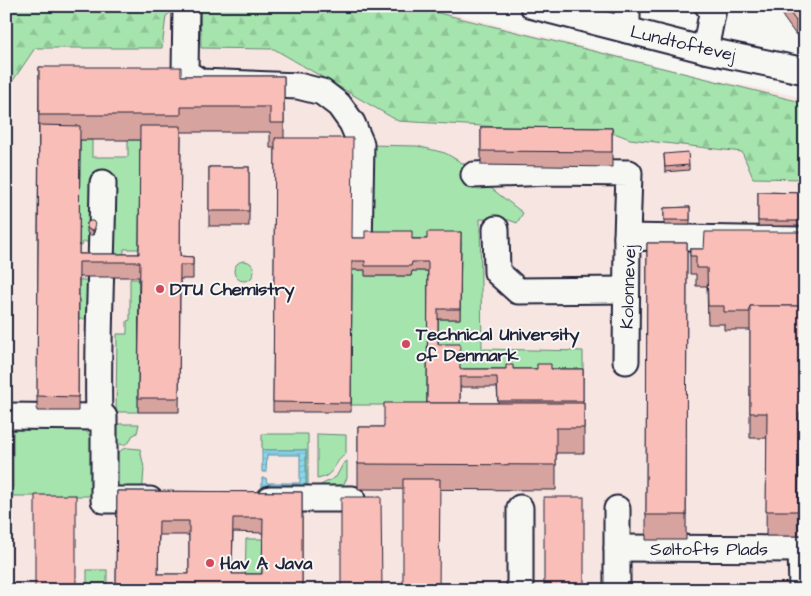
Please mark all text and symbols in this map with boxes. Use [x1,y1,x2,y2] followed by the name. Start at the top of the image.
[628,19,739,68] street label: Lundtoftevej
[615,244,642,329] street label: Kolonnevej
[170,277,295,303] place label: DTU Chemistry
[154,283,166,295] marker: DTU Chemistry
[415,322,579,368] place label: Technical University of Denmark
[400,338,412,350] marker: Technical University of Denmark
[650,537,768,562] street label: Søltofts Plads
[220,551,313,576] place label: Hav A Java
[204,557,216,569] marker: Hav A Java

